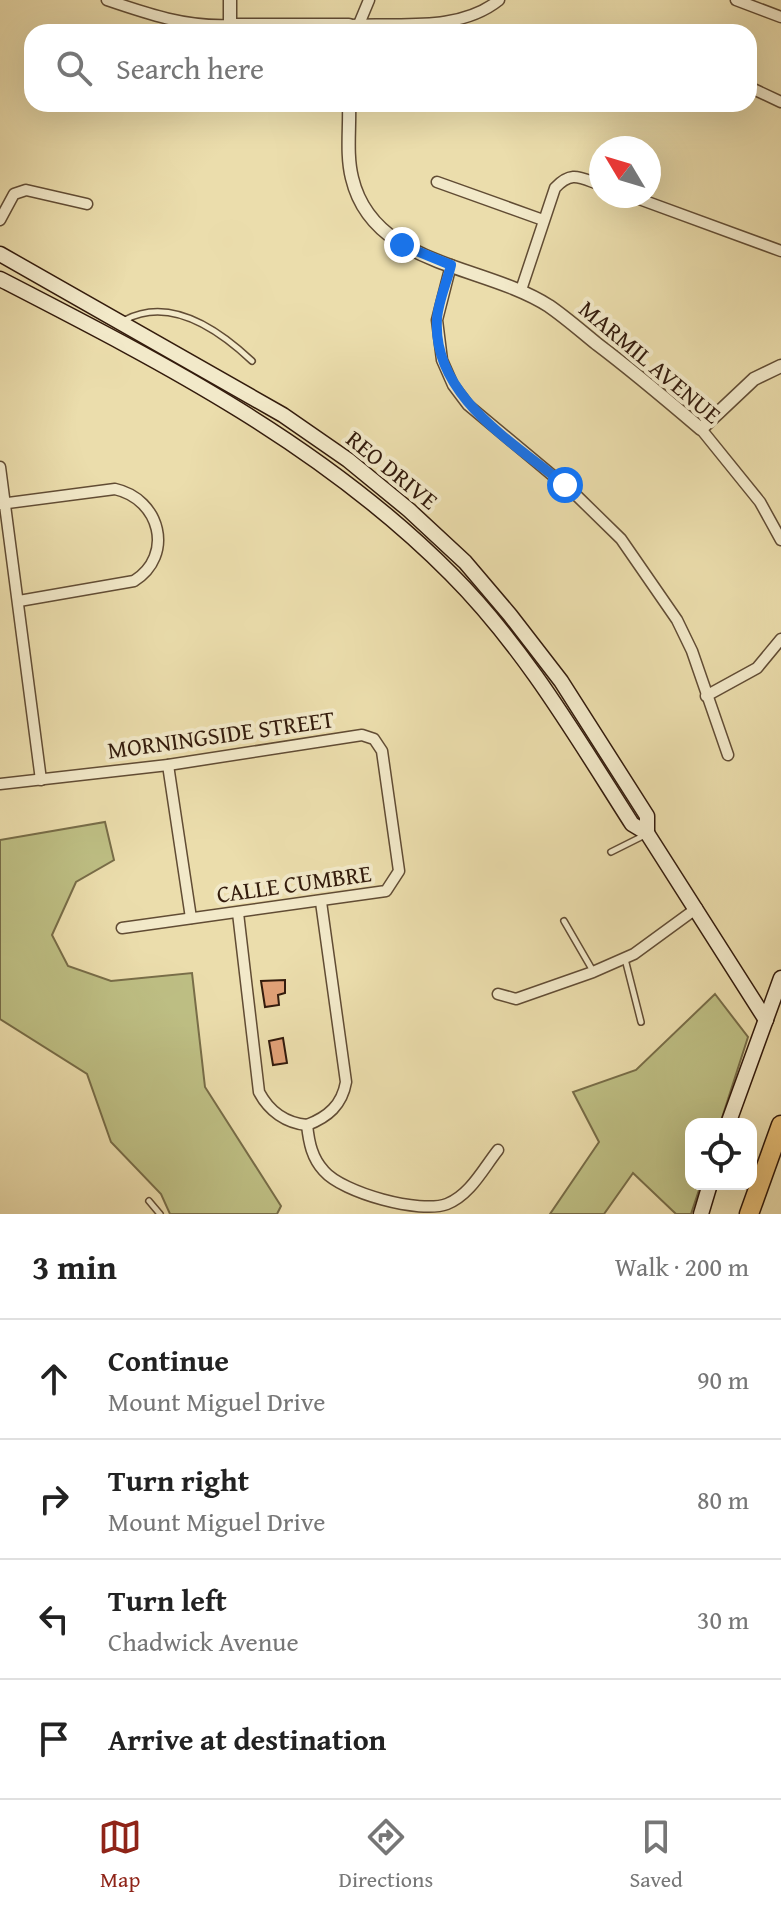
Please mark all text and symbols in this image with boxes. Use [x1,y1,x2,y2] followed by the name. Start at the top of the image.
[24,24,757,112] search box
[52,46,96,90] icon: search
[116,46,264,90] text: Search here
[589,136,661,208] north arrow
[384,227,420,263] route end
[572,292,729,432] street label: MARMIL AVENUE
[339,422,446,518] street label: REO DRIVE
[547,467,583,503] route start
[105,701,337,768] street label: MORNINGSIDE STREET
[214,855,374,912] street label: CALLE CUMBRE
[685,1118,757,1190] map controls
[685,1118,757,1190] button: locate
[32,1242,117,1291] text: 3 min
[615,1247,749,1286] text: Walk · 200 m
[108,1338,229,1382] text: Continue
[32,1357,76,1401] icon: ahead
[697,1360,749,1399] text: 90 m
[108,1382,325,1421] text: Mount Miguel Drive
[108,1458,249,1502] text: Turn right
[32,1477,76,1521] icon: right
[697,1480,749,1519] text: 80 m
[108,1502,325,1541] text: Mount Miguel Drive
[108,1578,227,1622] text: Turn left
[32,1597,76,1641] icon: left
[697,1600,749,1639] text: 30 m
[108,1622,299,1661] text: Chadwick Avenue
[32,1717,76,1761] icon: arrive
[108,1717,386,1761] text: Arrive at destination
[98,1815,142,1895] tab: Map
[339,1815,433,1895] tab: Directions
[630,1815,683,1895] tab: Saved

